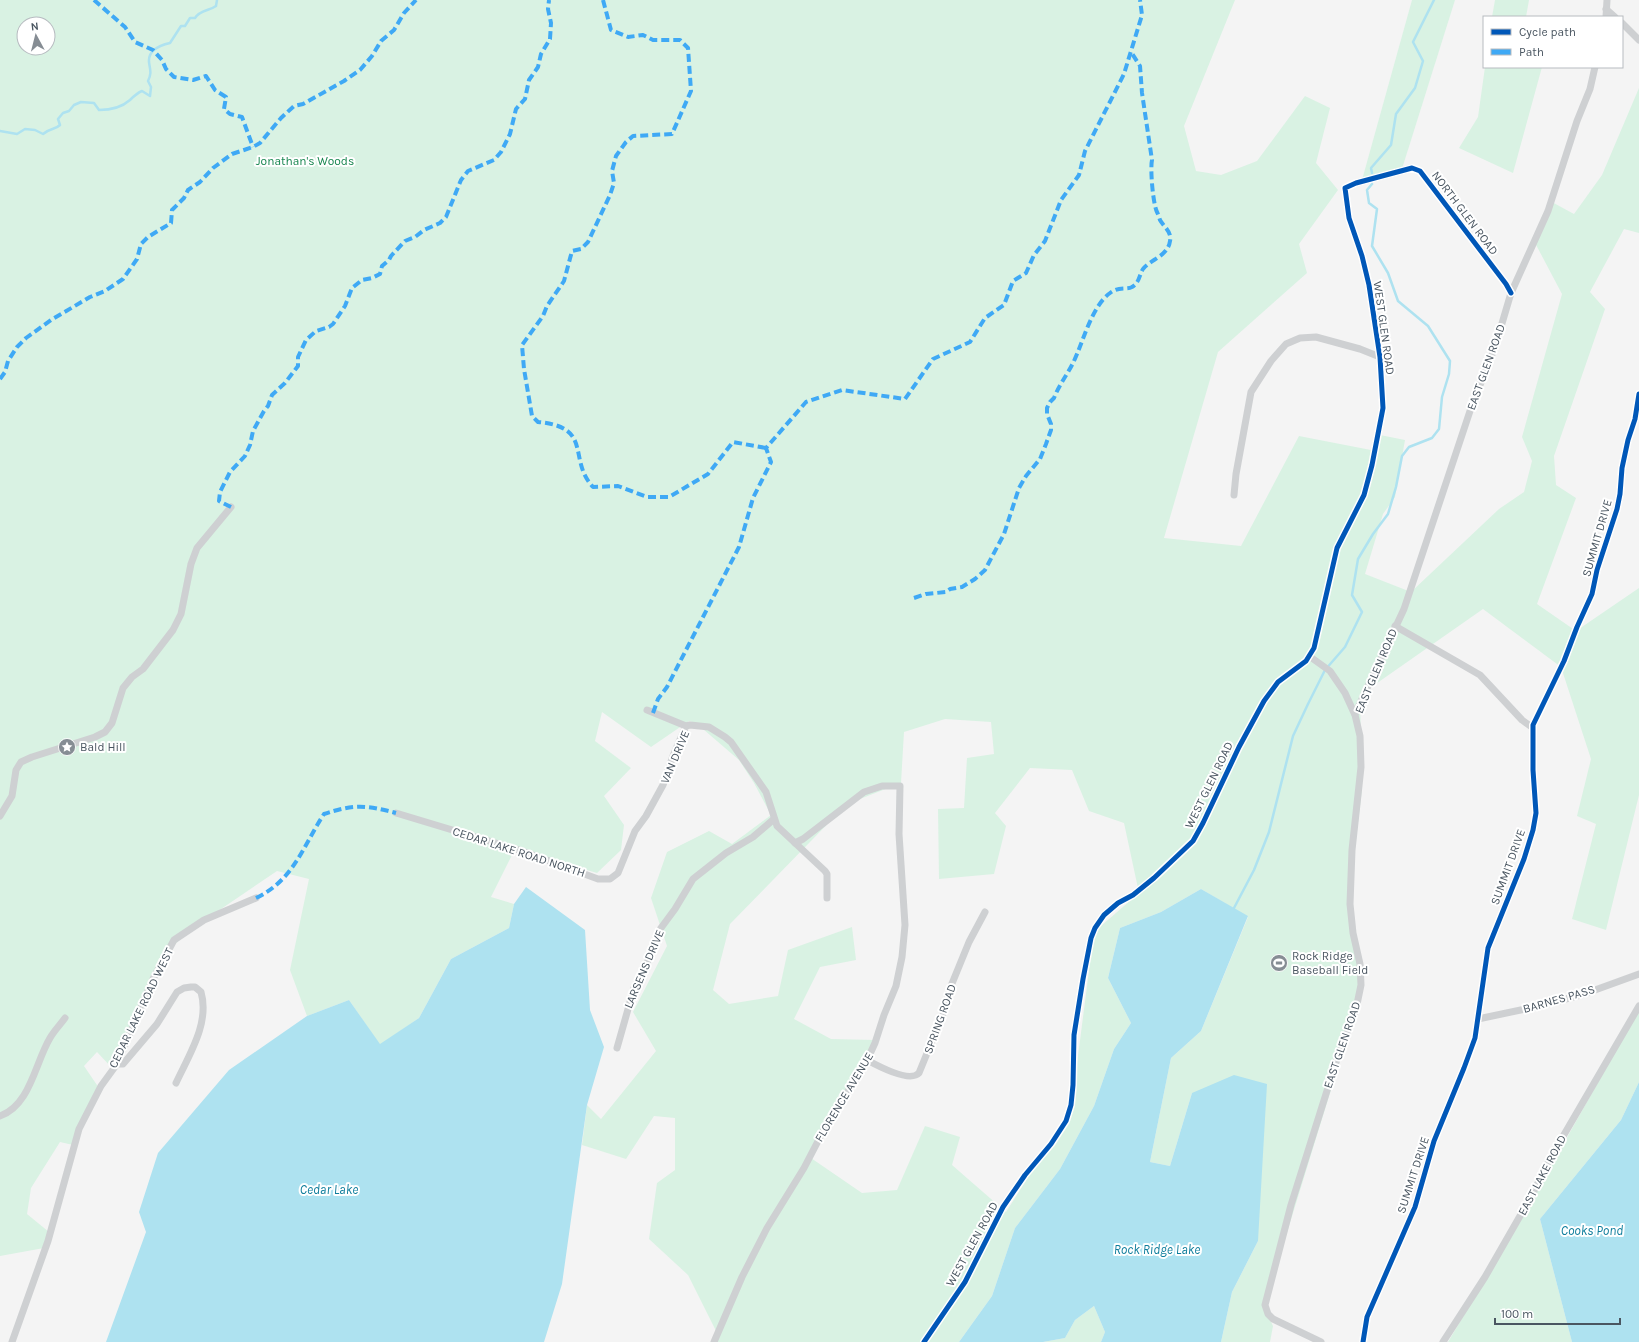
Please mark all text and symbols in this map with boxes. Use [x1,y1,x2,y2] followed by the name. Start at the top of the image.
[16,16,56,56] north arrow
[1483,16,1623,68] legend
[30,20,40,34] text: N
[1519,25,1576,39] text: Cycle path
[1519,45,1544,59] text: Path
[256,154,354,168] park label: Jonathan's Woods
[1429,168,1501,258] street label: NORTH GLEN ROAD
[1370,280,1398,376] street label: WEST GLEN ROAD
[1464,322,1508,412] street label: EAST GLEN ROAD
[1579,498,1615,578] street label: SUMMIT DRIVE
[1352,626,1400,716] street label: EAST GLEN ROAD
[658,728,692,786] street label: VAN DRIVE
[57,737,77,757] place icon: Bald Hill
[1182,739,1236,831] street label: WEST GLEN ROAD
[80,740,126,754] place label: Bald Hill
[451,824,587,880] street label: CEDAR LAKE ROAD NORTH
[1488,827,1528,907] street label: SUMMIT DRIVE
[621,927,667,1011] street label: LARSENS DRIVE
[106,946,176,1070] street label: CEDAR LAKE ROAD WEST
[1292,949,1368,977] place label: Rock Ridge Baseball Field
[1269,953,1289,973] sports icon: Rock Ridge Baseball Field
[921,982,959,1056] street label: SPRING ROAD
[1521,982,1597,1016] street label: BARNES PASS
[1321,1000,1363,1090] street label: EAST GLEN ROAD
[812,1050,876,1144] street label: FLORENCE AVENUE
[1515,1132,1569,1218] street label: EAST LAKE ROAD
[1394,1135,1432,1215] street label: SUMMIT DRIVE
[300,1182,358,1197] water label: Cedar Lake
[943,1199,1001,1289] street label: WEST GLEN ROAD
[1561,1223,1623,1238] water label: Cooks Pond
[1114,1242,1200,1257] water label: Rock Ridge Lake
[1495,1300,1620,1326] scale bar
[1501,1307,1533,1321] text: 100 m

